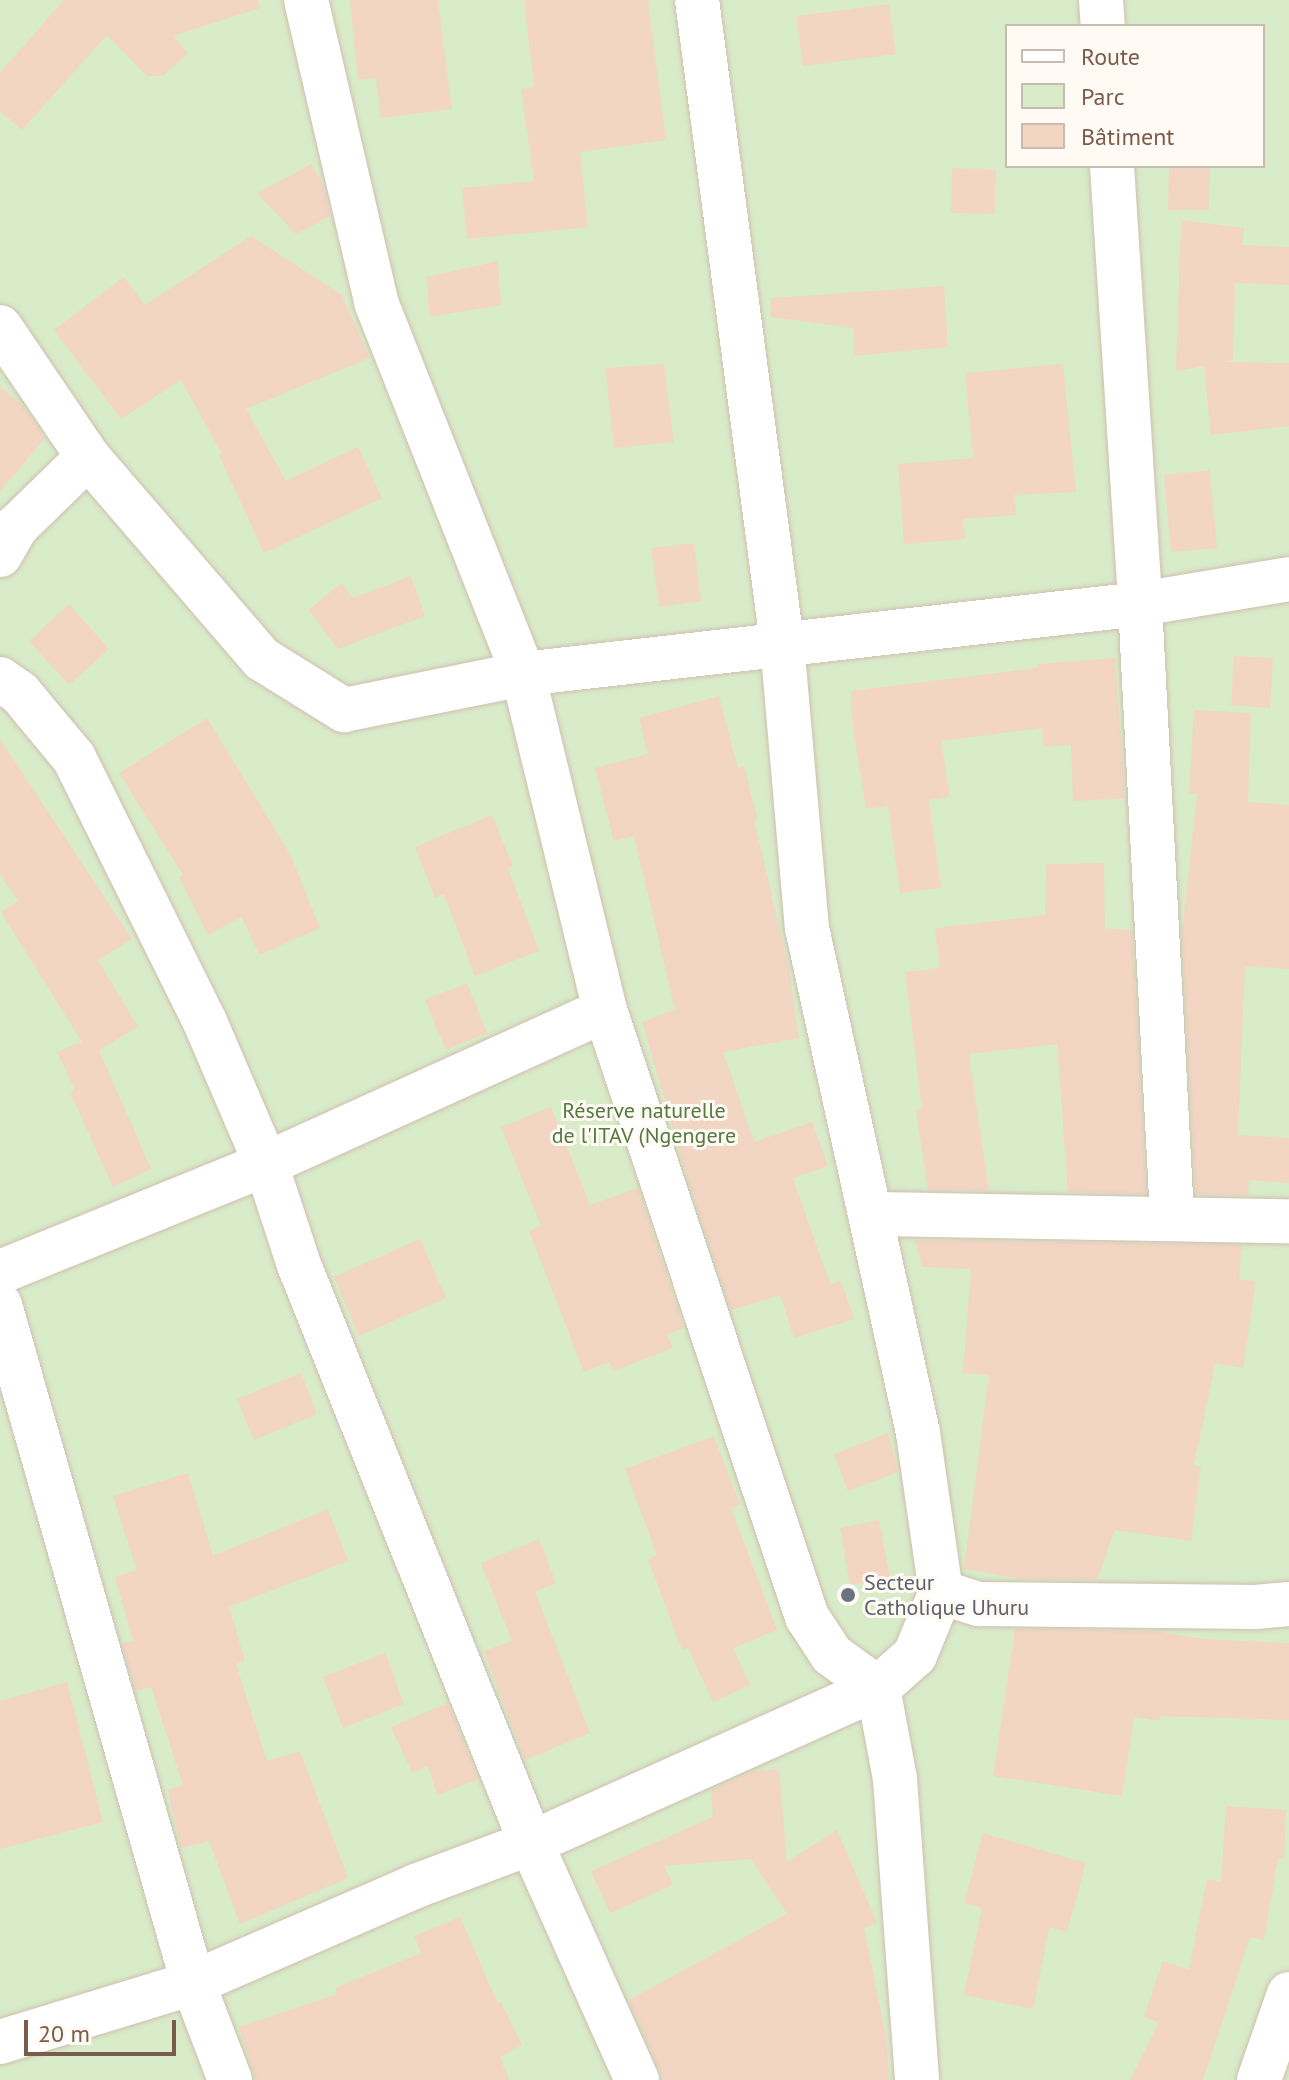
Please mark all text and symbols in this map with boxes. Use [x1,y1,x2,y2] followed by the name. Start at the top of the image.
[1005,24,1265,168] legend
[1081,41,1140,72] text: Route
[1081,81,1124,112] text: Parc
[1081,121,1174,152] text: Bâtiment
[551,1097,737,1148] park label: Réserve naturelle de l'ITAV (Ngengere
[864,1569,1029,1620] place label: Secteur Catholique Uhuru
[839,1586,857,1604] marker: Secteur Catholique Uhuru
[28,2004,180,2054] scale bar
[38,2018,90,2049] text: 20 m

